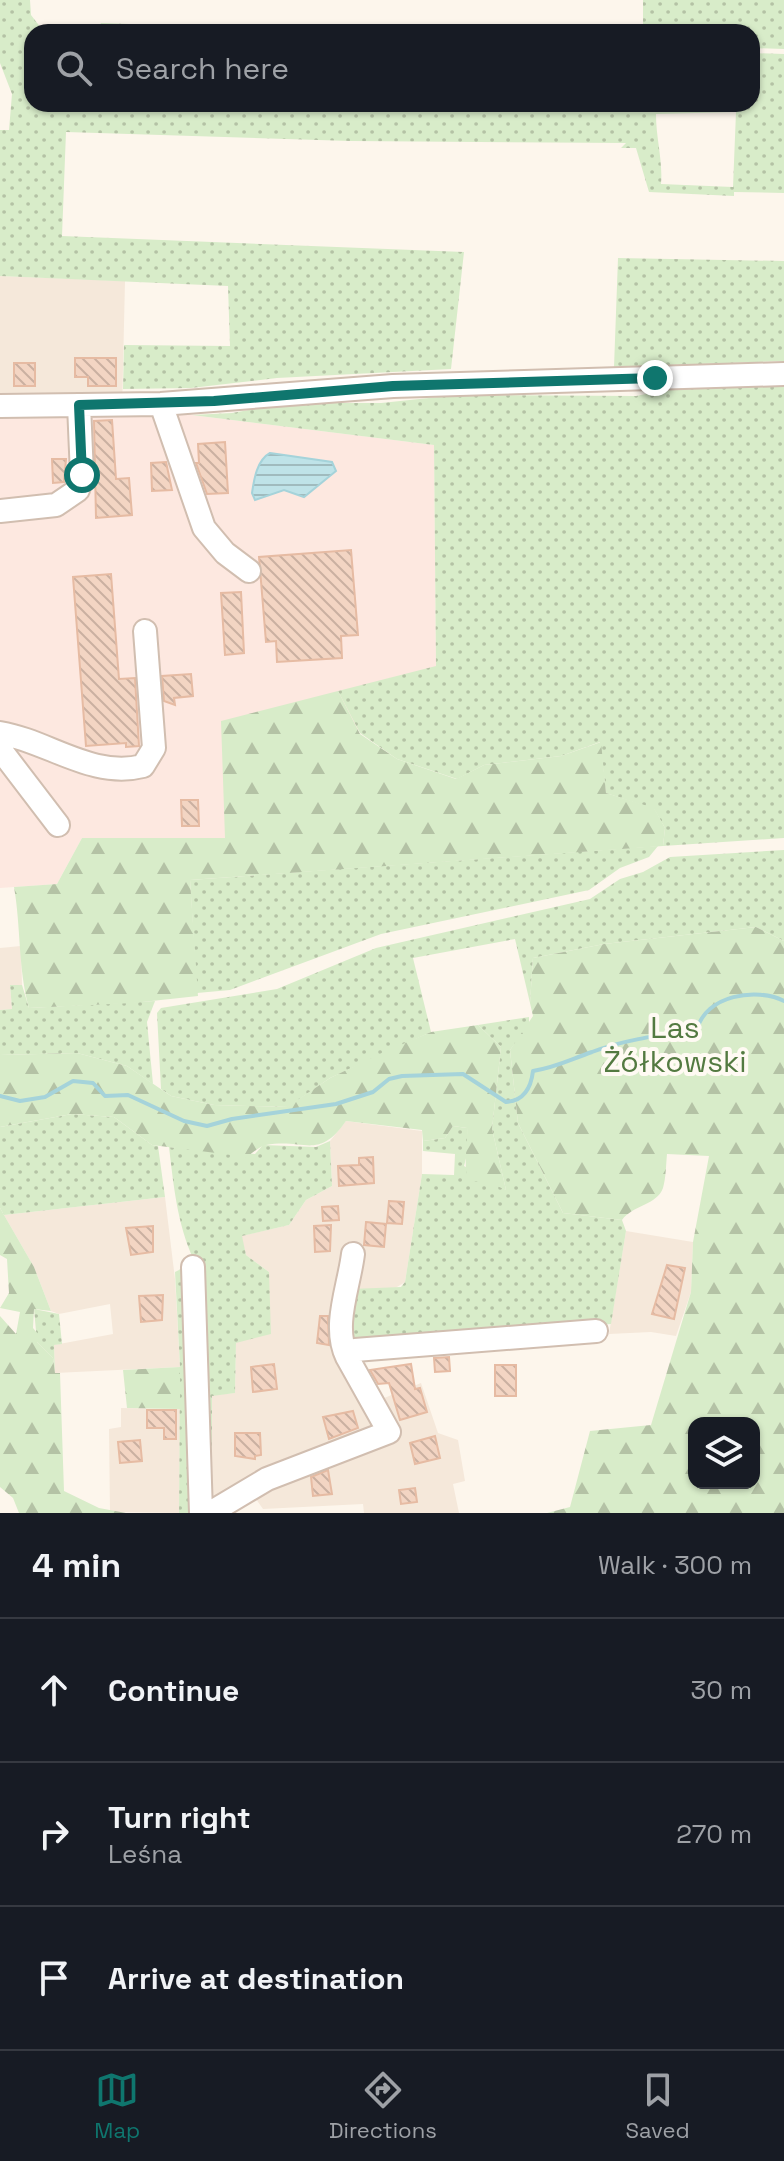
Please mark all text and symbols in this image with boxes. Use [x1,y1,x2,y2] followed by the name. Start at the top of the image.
[24,24,760,112] search box
[52,46,96,90] icon: search
[116,49,289,88] text: Search here
[637,360,673,396] route end
[64,457,100,493] route start
[603,1008,747,1081] park label: Las Żółkowski
[688,1417,760,1489] map controls
[688,1417,760,1489] button: layers
[32,1544,121,1587] text: 4 min
[598,1548,752,1582] text: Walk · 300 m
[32,1668,76,1712] icon: ahead
[108,1671,239,1710] text: Continue
[691,1673,752,1707] text: 30 m
[108,1798,251,1837] text: Turn right
[32,1812,76,1856] icon: right
[676,1817,752,1851] text: 270 m
[108,1837,182,1871] text: Leśna
[32,1956,76,2000] icon: arrive
[108,1959,404,1998] text: Arrive at destination
[94,2068,140,2144] tab: Map
[329,2068,437,2144] tab: Directions
[625,2068,690,2144] tab: Saved

